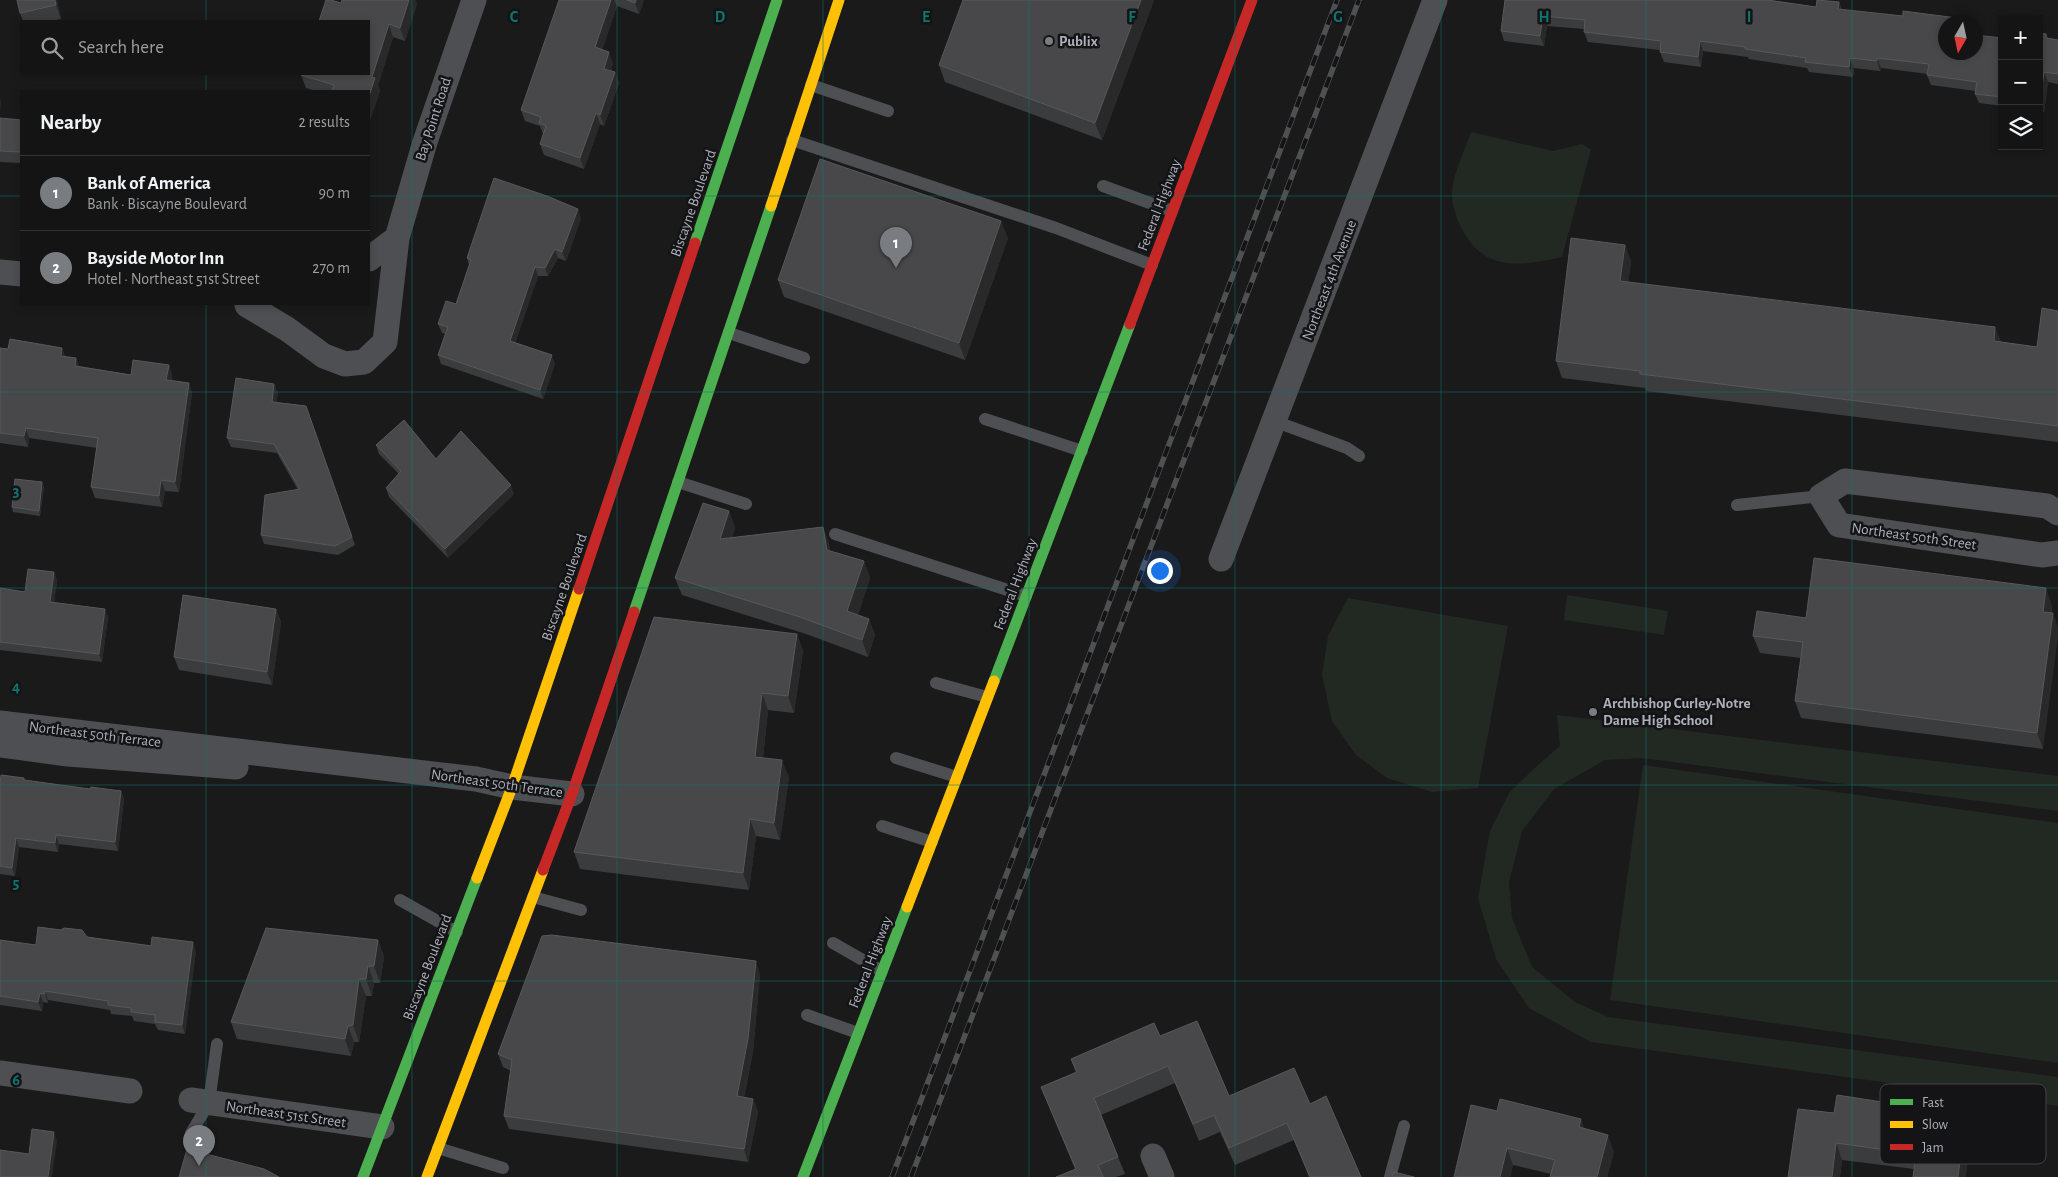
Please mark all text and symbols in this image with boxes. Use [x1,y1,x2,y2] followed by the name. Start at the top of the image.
[510,9,519,25] text: C
[715,9,726,25] text: D
[922,9,930,25] text: E
[1128,9,1136,25] text: F
[1333,9,1343,25] text: G
[1538,9,1550,25] text: H
[1747,9,1751,25] text: I
[1938,15,1983,60] north arrow
[1998,15,2043,150] map controls
[1998,15,2043,60] button: +
[20,20,370,75] search box
[38,34,66,62] icon: search
[1059,34,1098,49] place label: Publix
[1043,35,1055,47] marker: Publix
[78,38,164,57] text: Search here
[1998,60,2043,105] button: −
[413,75,454,163] street label: Bay Point Road
[1998,105,2043,150] button: layers
[40,112,101,133] text: Nearby
[298,114,350,130] text: 2 results
[668,147,719,259] street label: Biscayne Boulevard
[1135,157,1184,253] street label: Federal Highway
[87,174,211,193] text: Bank of America
[53,185,59,201] text: 1
[319,185,350,201] text: 90 m
[87,196,247,212] text: Bank · Biscayne Boulevard
[1300,218,1359,342] street label: Northeast 4th Avenue
[880,227,912,268] pin: 1
[87,249,224,268] text: Bayside Motor Inn
[52,260,60,276] text: 2
[312,260,350,276] text: 270 m
[87,271,259,287] text: Hotel · Northeast 51st Street
[13,483,20,499] text: 3
[1851,520,1977,553] street label: Northeast 50th Street
[539,531,590,643] street label: Biscayne Boulevard
[991,536,1040,632] street label: Federal Highway
[1147,558,1173,584] your location
[12,679,20,695] text: 4
[1603,696,1751,728] place label: Archbishop Curley-Notre Dame High School
[1587,706,1599,718] marker: Archbishop Curley-Notre Dame High School
[28,719,162,750] street label: Northeast 50th Terrace
[430,767,564,800] street label: Northeast 50th Terrace
[13,875,20,891] text: 5
[400,912,455,1022] street label: Biscayne Boulevard
[846,914,895,1010] street label: Federal Highway
[12,1072,20,1088] text: 6
[1880,1084,2046,1164] legend
[1922,1096,1944,1110] text: Fast
[225,1099,347,1130] street label: Northeast 51st Street
[1922,1118,1949,1132] text: Slow
[183,1125,215,1166] pin: 2
[1922,1141,1944,1155] text: Jam

